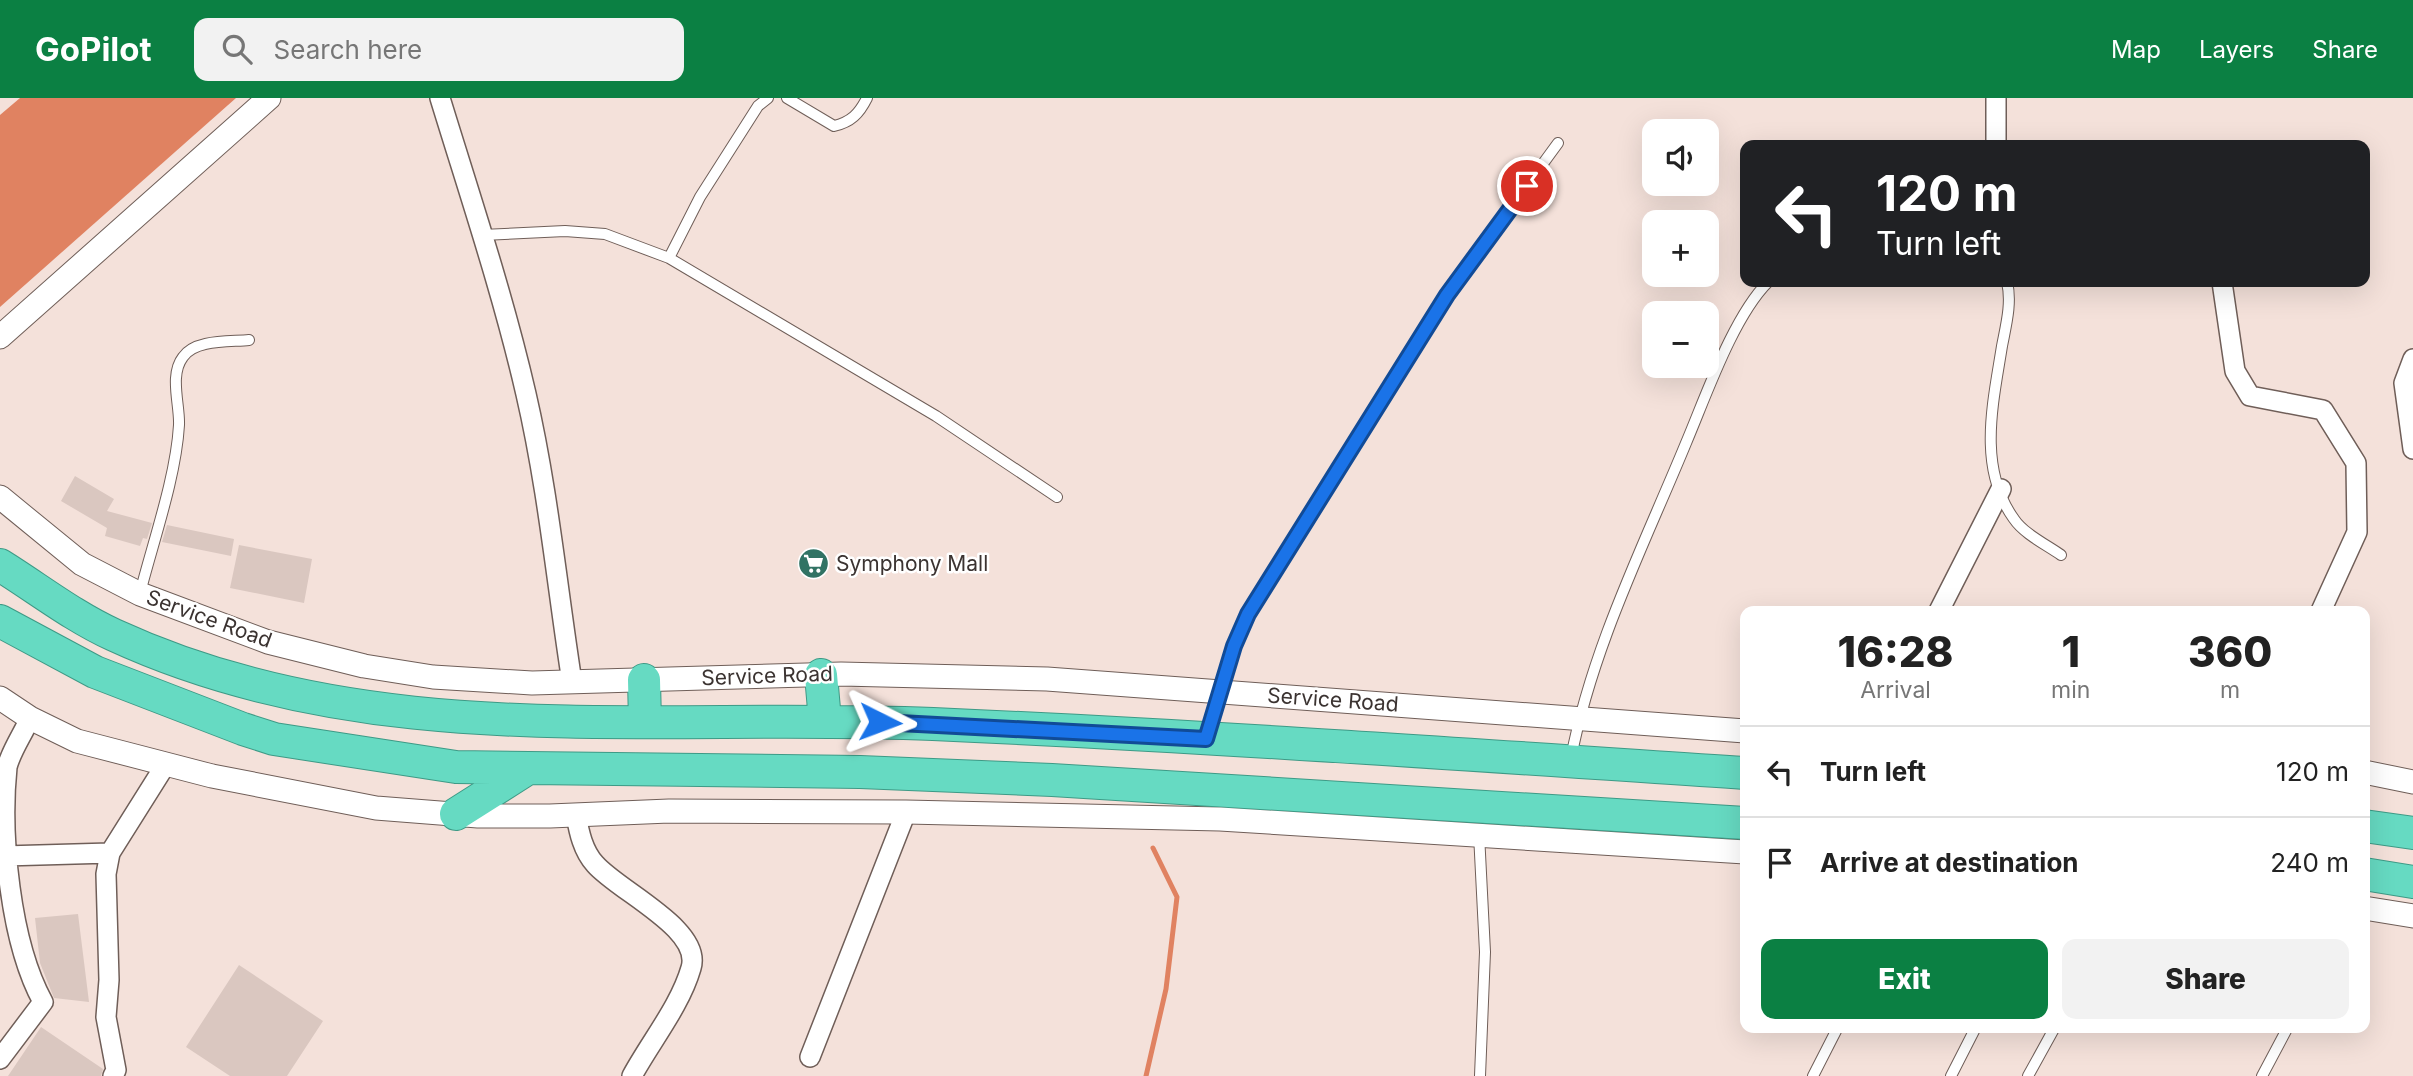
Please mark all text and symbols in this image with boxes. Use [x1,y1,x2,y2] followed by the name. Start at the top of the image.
[194,18,684,81] search box
[35,29,152,69] text: GoPilot
[218,30,256,68] icon: search
[274,34,422,65] text: Search here
[2111,35,2161,64] text: Map
[2199,35,2274,64] text: Layers
[2312,35,2378,64] text: Share
[1642,119,1719,378] map controls
[1642,119,1719,196] button: sound
[1497,156,1557,216] pin
[1876,164,2017,223] text: 120 m
[1508,167,1546,205] icon: arrive
[1761,168,1852,259] icon: left
[1642,210,1719,287] button: +
[1876,224,2001,263] text: Turn left
[1642,301,1719,378] button: −
[796,547,830,581] supermarket icon: Symphony Mall
[836,551,988,576] place label: Symphony Mall
[143,584,275,653] street label: Service Road
[1838,626,1953,677] text: 16:28
[2061,626,2080,677] text: 1
[2188,626,2272,677] text: 360
[701,661,833,690] street label: Service Road
[1860,676,1931,704] text: Arrival
[2051,676,2090,704] text: min
[2220,676,2240,704] text: m
[1267,682,1400,717] street label: Service Road
[843,685,917,759] position arrow
[1761,753,1799,791] icon: left
[1820,756,1926,787] text: Turn left
[2276,756,2349,787] text: 120 m
[1761,844,1799,882] icon: arrive
[1820,847,2079,878] text: Arrive at destination
[2270,847,2349,878] text: 240 m
[1761,939,2048,1019] button: Exit
[2062,939,2349,1019] button: Share

